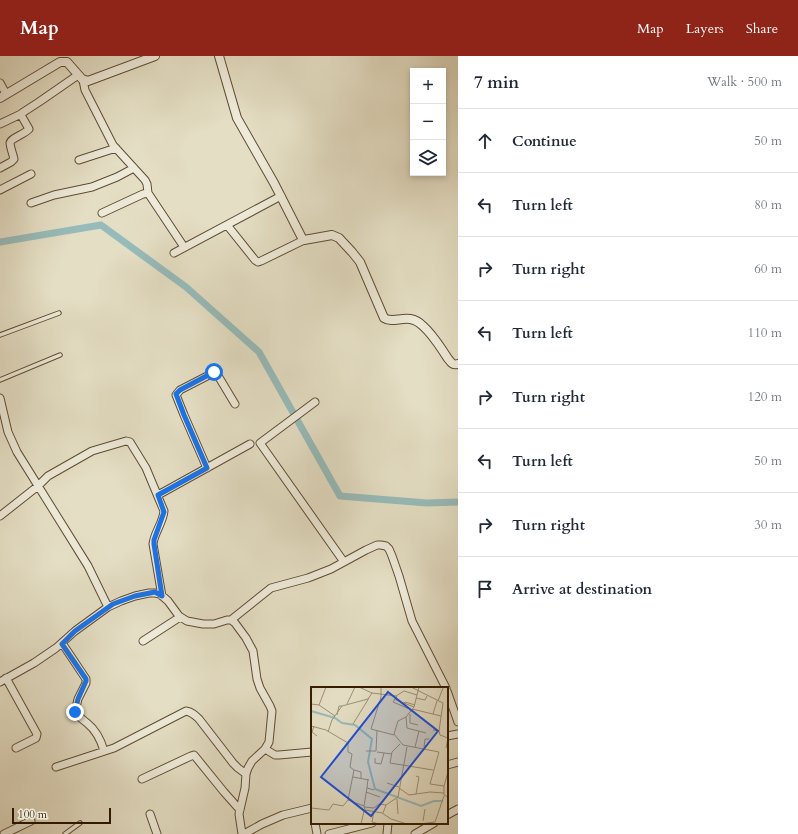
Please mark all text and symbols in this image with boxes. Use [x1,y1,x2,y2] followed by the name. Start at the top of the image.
[20,15,59,41] text: Map
[637,19,664,38] text: Map
[686,19,724,38] text: Layers
[746,19,778,38] text: Share
[410,68,446,176] map controls
[410,68,446,104] button: +
[474,71,519,94] text: 7 min
[707,73,782,91] text: Walk · 500 m
[410,104,446,140] button: −
[474,130,496,152] icon: ahead
[512,131,577,151] text: Continue
[754,132,782,150] text: 50 m
[410,140,446,176] button: layers
[474,194,496,216] icon: left
[512,195,573,215] text: Turn left
[754,196,782,214] text: 80 m
[474,258,496,280] icon: right
[512,259,585,279] text: Turn right
[754,260,782,278] text: 60 m
[474,322,496,344] icon: left
[512,323,573,343] text: Turn left
[748,324,782,342] text: 110 m
[205,363,223,381] route start
[474,386,496,408] icon: right
[512,387,585,407] text: Turn right
[748,388,782,406] text: 120 m
[474,450,496,472] icon: left
[512,451,573,471] text: Turn left
[754,452,782,470] text: 50 m
[474,514,496,536] icon: right
[512,515,585,535] text: Turn right
[754,516,782,534] text: 30 m
[474,578,496,600] icon: arrive
[512,579,652,599] text: Arrive at destination
[311,687,448,824] inset map
[66,703,84,721] route end
[12,806,111,825] scale bar
[18,807,47,822] text: 100 m

